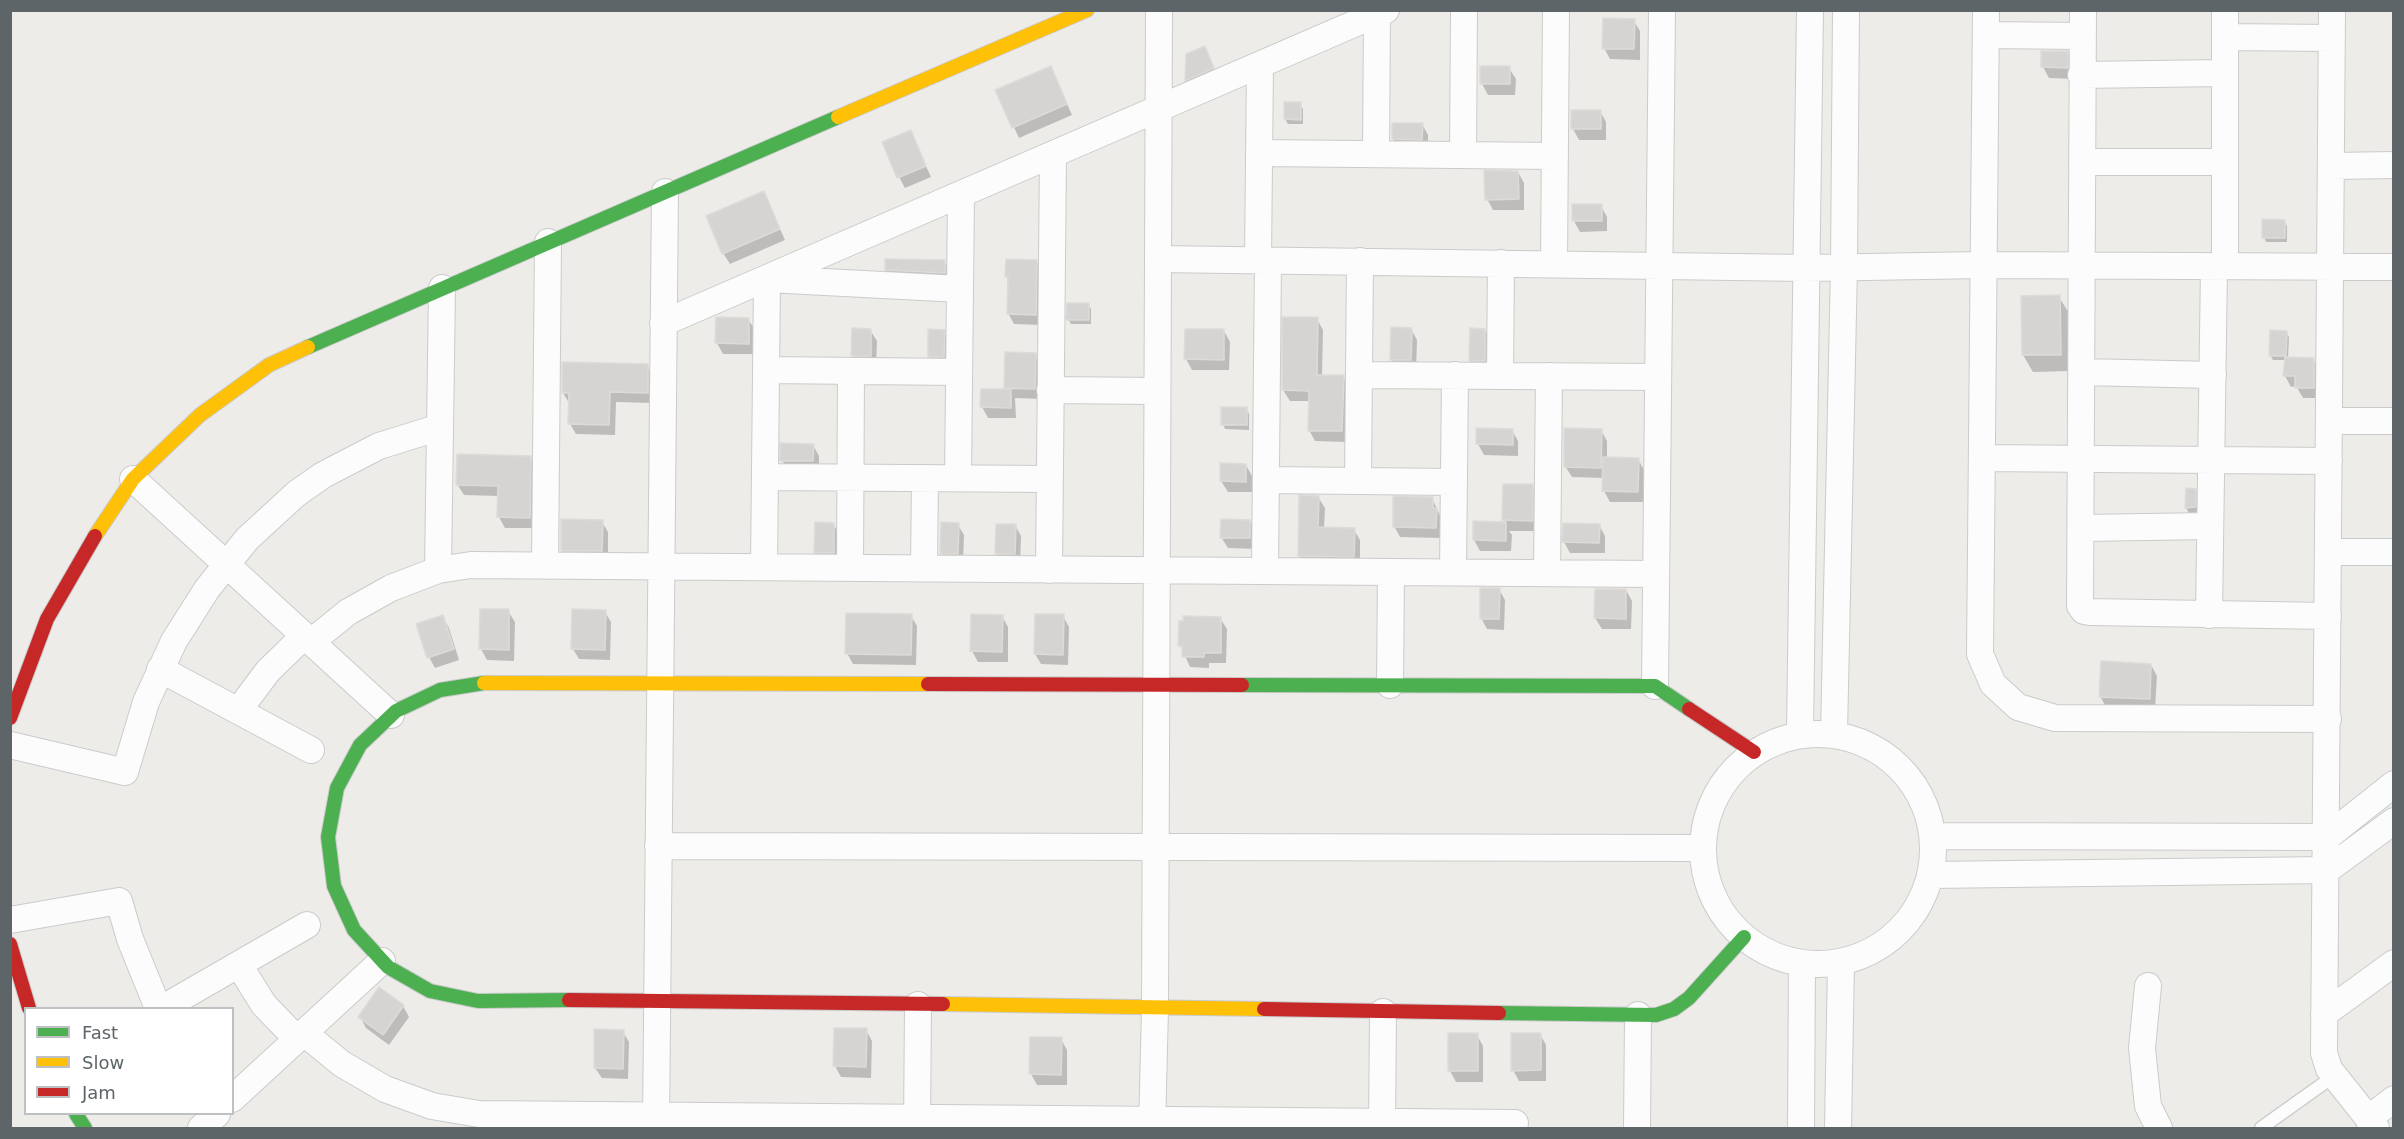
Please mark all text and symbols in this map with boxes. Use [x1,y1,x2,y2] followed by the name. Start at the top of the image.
[24,1007,234,1115] legend
[82,1022,118,1043] text: Fast
[82,1052,124,1073] text: Slow
[82,1082,116,1103] text: Jam

